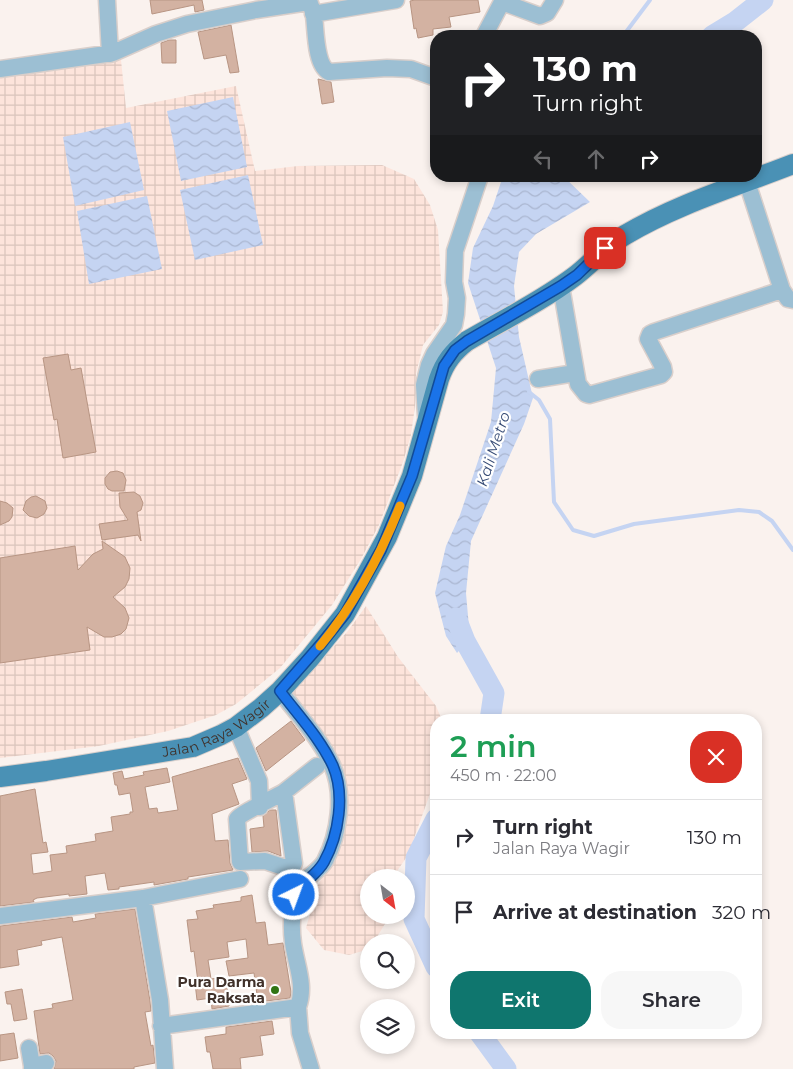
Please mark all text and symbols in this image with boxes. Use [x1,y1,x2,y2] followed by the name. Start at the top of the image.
[533,47,638,90] text: 130 m
[450,50,515,115] icon: right
[533,90,643,117] text: Turn right
[529,145,557,173] icon: left
[582,145,610,173] icon: ahead
[635,145,663,173] icon: right
[584,227,626,269] pin
[591,234,619,262] icon: arrive
[472,409,514,489] water label: Kali Metro
[160,695,275,761] street label: Jalan Raya Wagir
[450,728,537,765] text: 2 min
[690,731,742,783] button: close
[450,766,557,785] text: 450 m · 22:00
[493,816,593,839] text: Turn right
[450,823,478,851] icon: right
[687,826,742,849] text: 130 m
[493,839,630,858] text: Jalan Raya Wagir
[267,868,319,920] position arrow
[360,869,415,924] north arrow
[360,869,415,1054] map controls
[450,898,478,926] icon: arrive
[493,901,697,924] text: Arrive at destination
[712,901,771,924] text: 320 m
[360,934,415,989] button: search
[450,971,591,1029] button: Exit
[601,971,742,1029] button: Share
[178,973,265,1007] place label: Pura Darma Raksata
[269,984,281,996] marker: Pura Darma Raksata
[360,999,415,1054] button: layers

